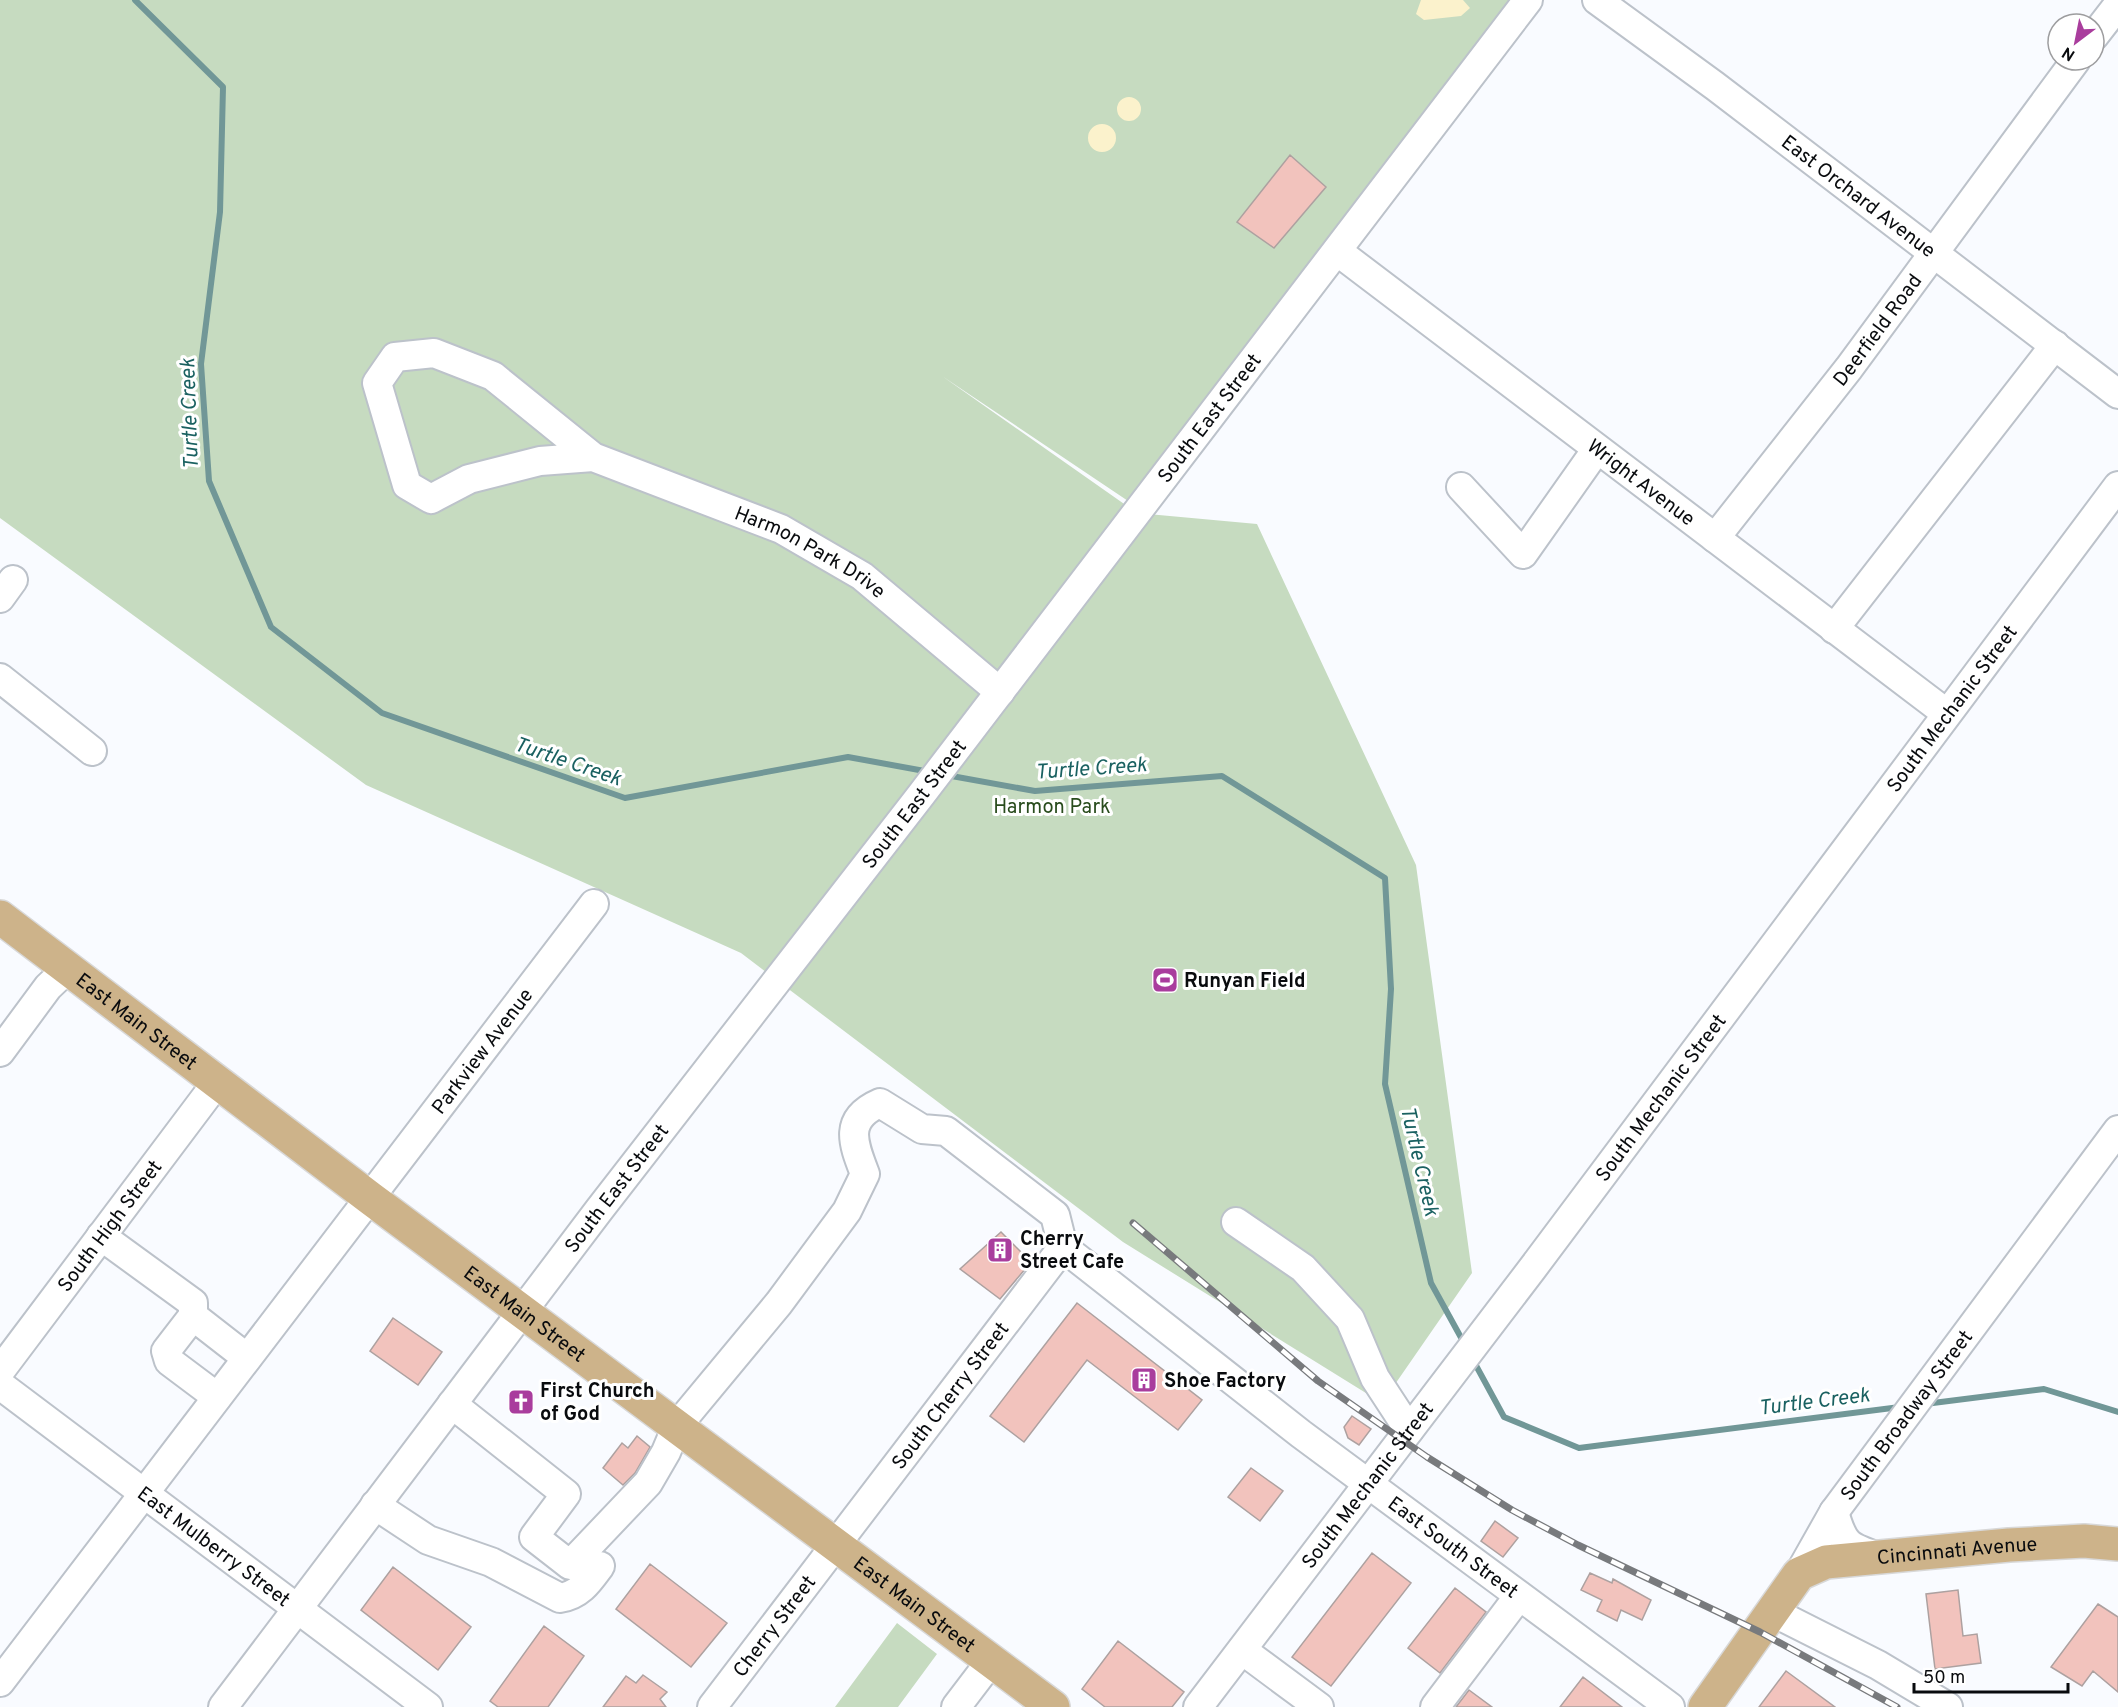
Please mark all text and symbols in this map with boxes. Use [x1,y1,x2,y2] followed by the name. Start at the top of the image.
[2046,12,2106,72] north arrow
[2059,41,2079,65] text: N
[1775,130,1940,265] street label: East Orchard Avenue
[1828,269,1929,392] street label: Deerfield Road
[1153,349,1268,489] street label: South East Street
[175,357,206,470] water label: Turtle Creek
[1581,434,1699,533] street label: Wright Avenue
[730,501,890,605] street label: Harmon Park Drive
[1882,621,2024,799] street label: South Mechanic Street
[510,731,625,793] water label: Turtle Creek
[857,735,973,875] street label: South East Street
[1035,752,1148,787] water label: Turtle Creek
[993,795,1111,821] park label: Harmon Park
[1150,965,1180,995] sports icon: Runyan Field
[70,968,202,1077] street label: East Main Street
[1184,969,1306,995] place label: Runyan Field
[427,984,540,1120] street label: Parkview Avenue
[1591,1010,1733,1188] street label: South Mechanic Street
[1393,1104,1444,1219] water label: Turtle Creek
[560,1120,676,1259] street label: South East Street
[53,1156,169,1298] street label: South High Street
[1020,1227,1124,1276] place label: Cherry Street Cafe
[985,1235,1015,1265] building icon: Cherry Street Cafe
[458,1261,590,1369] street label: East Main Street
[887,1318,1016,1476] street label: South Cherry Street
[1836,1326,1980,1507] street label: South Broadway Street
[1129,1365,1159,1395] building icon: Shoe Factory
[1164,1369,1286,1395] place label: Shoe Factory
[540,1379,655,1428] place label: First Church of God
[1757,1382,1872,1423] water label: Turtle Creek
[506,1387,536,1417] church icon: First Church of God
[1297,1398,1441,1575] street label: South Mechanic Street
[131,1482,295,1614] street label: East Mulberry Street
[1382,1491,1523,1605] street label: East South Street
[1876,1533,2038,1572] street label: Cincinnati Avenue
[847,1552,980,1660] street label: East Main Street
[728,1571,823,1683] street label: Cherry Street
[1914,1656,2068,1694] scale bar
[1923,1667,1965,1690] text: 50 m

